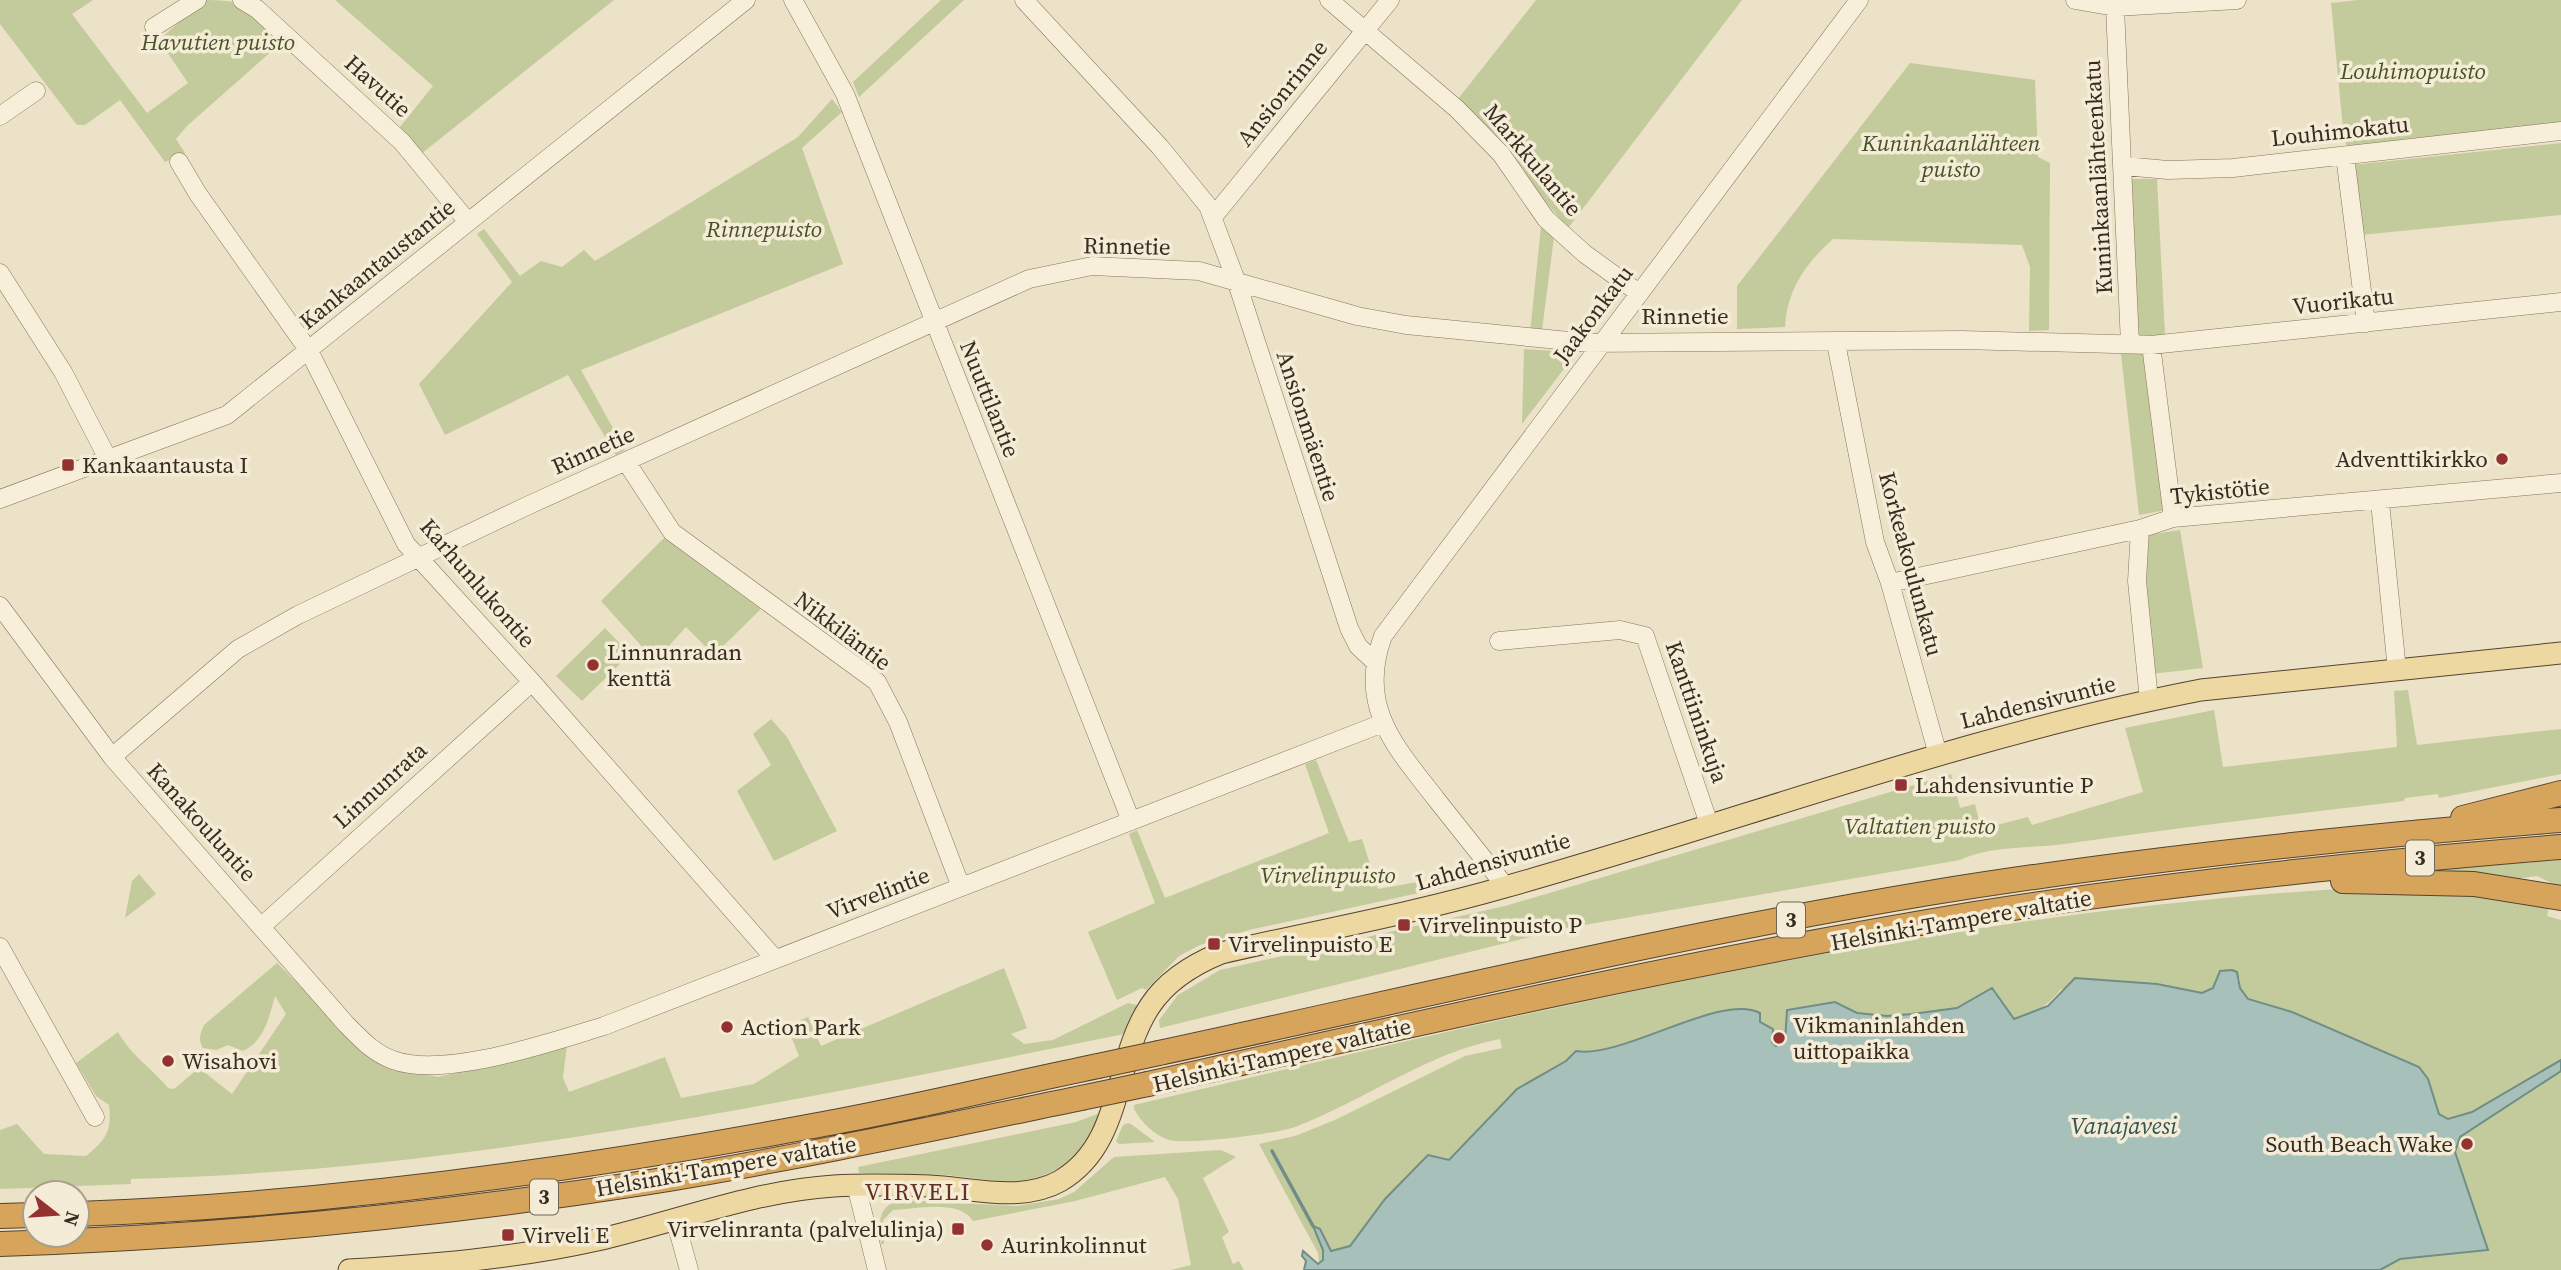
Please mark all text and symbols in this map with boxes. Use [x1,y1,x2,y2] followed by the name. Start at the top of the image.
[140,26,295,58] park label: Havutien puisto
[1229,33,1335,153] street label: Ansionrinne
[338,47,418,125] street label: Havutie
[2339,55,2486,87] park label: Louhimopuisto
[2076,59,2120,295] street label: Kuninkaanlähteenkatu
[1476,97,1590,223] street label: Markkulantie
[2269,108,2411,154] street label: Louhimokatu
[1861,127,2040,185] park label: Kuninkaanlähteen puisto
[292,191,462,337] street label: Kankaantaustantie
[705,213,822,245] park label: Rinnepuisto
[1083,229,1171,263] street label: Rinnetie
[1545,258,1640,370] street label: Jaakonkatu
[2291,280,2395,322] street label: Vuorikatu
[1641,300,1729,332] street label: Rinnetie
[952,336,1028,462] street label: Nuuttilantie
[1269,347,1347,505] street label: Ansionmäentie
[547,418,639,482] street label: Rinnetie
[2335,443,2488,475] place label: Adventtikirkko
[82,449,248,481] place label: Kankaantausta I
[2494,451,2510,467] marker: Adventtikirkko
[60,457,76,473] marker: Kankaantausta I
[1871,468,1951,660] street label: Korkeakoulunkatu
[2169,470,2271,512] street label: Tykistötie
[413,511,543,655] street label: Karhunlukontie
[788,584,898,678] street label: Nikkiläntie
[607,636,742,694] place label: Linnunradan kenttä
[1658,637,1736,787] street label: Kanttiininkuja
[585,657,601,673] marker: Linnunradan kenttä
[1957,667,2119,737] street label: Lahdensivuntie
[326,734,434,836] street label: Linnunrata
[140,755,264,889] street label: Kanakouluntie
[1915,769,2094,801] place label: Lahdensivuntie P
[1893,777,1909,793] marker: Lahdensivuntie P
[1844,810,1996,842] park label: Valtatien puisto
[1412,824,1574,898] street label: Lahdensivuntie
[2406,840,2434,876] road number: 3
[822,859,934,927] street label: Virvelintie
[1260,859,1396,891] park label: Virvelinpuisto
[1828,881,2094,959] street label: Helsinki-Tampere valtatie
[1777,902,1805,937] road number: 3
[1418,909,1582,941] place label: Virvelinpuisto P
[1396,917,1412,933] marker: Virvelinpuisto P
[1228,928,1392,960] place label: Virvelinpuisto E
[1206,936,1222,952] marker: Virvelinpuisto E
[1793,1009,1965,1067] place label: Vikmaninlahden uittopaikka
[1150,1010,1414,1100] street label: Helsinki-Tampere valtatie
[741,1011,861,1043] place label: Action Park
[719,1019,735,1035] marker: Action Park
[1771,1030,1787,1046] marker: Vikmaninlahden uittopaikka
[182,1045,277,1077] place label: Wisahovi
[160,1053,176,1069] marker: Wisahovi
[2071,1109,2178,1142] water label: Vanajavesi
[593,1127,859,1205] street label: Helsinki-Tampere valtatie
[2266,1128,2453,1160] place label: South Beach Wake
[2459,1136,2475,1152] marker: South Beach Wake
[865,1175,971,1208] district label: VIRVELI
[21,1179,91,1249] north arrow
[530,1180,558,1214] road number: 3
[58,1209,87,1230] text: N
[667,1213,944,1245] place label: Virvelinranta (palvelulinja)
[522,1219,609,1251] place label: Virveli E
[950,1221,966,1237] marker: Virvelinranta (palvelulinja)
[500,1227,516,1243] marker: Virveli E
[1001,1229,1147,1261] place label: Aurinkolinnut
[979,1237,995,1253] marker: Aurinkolinnut

